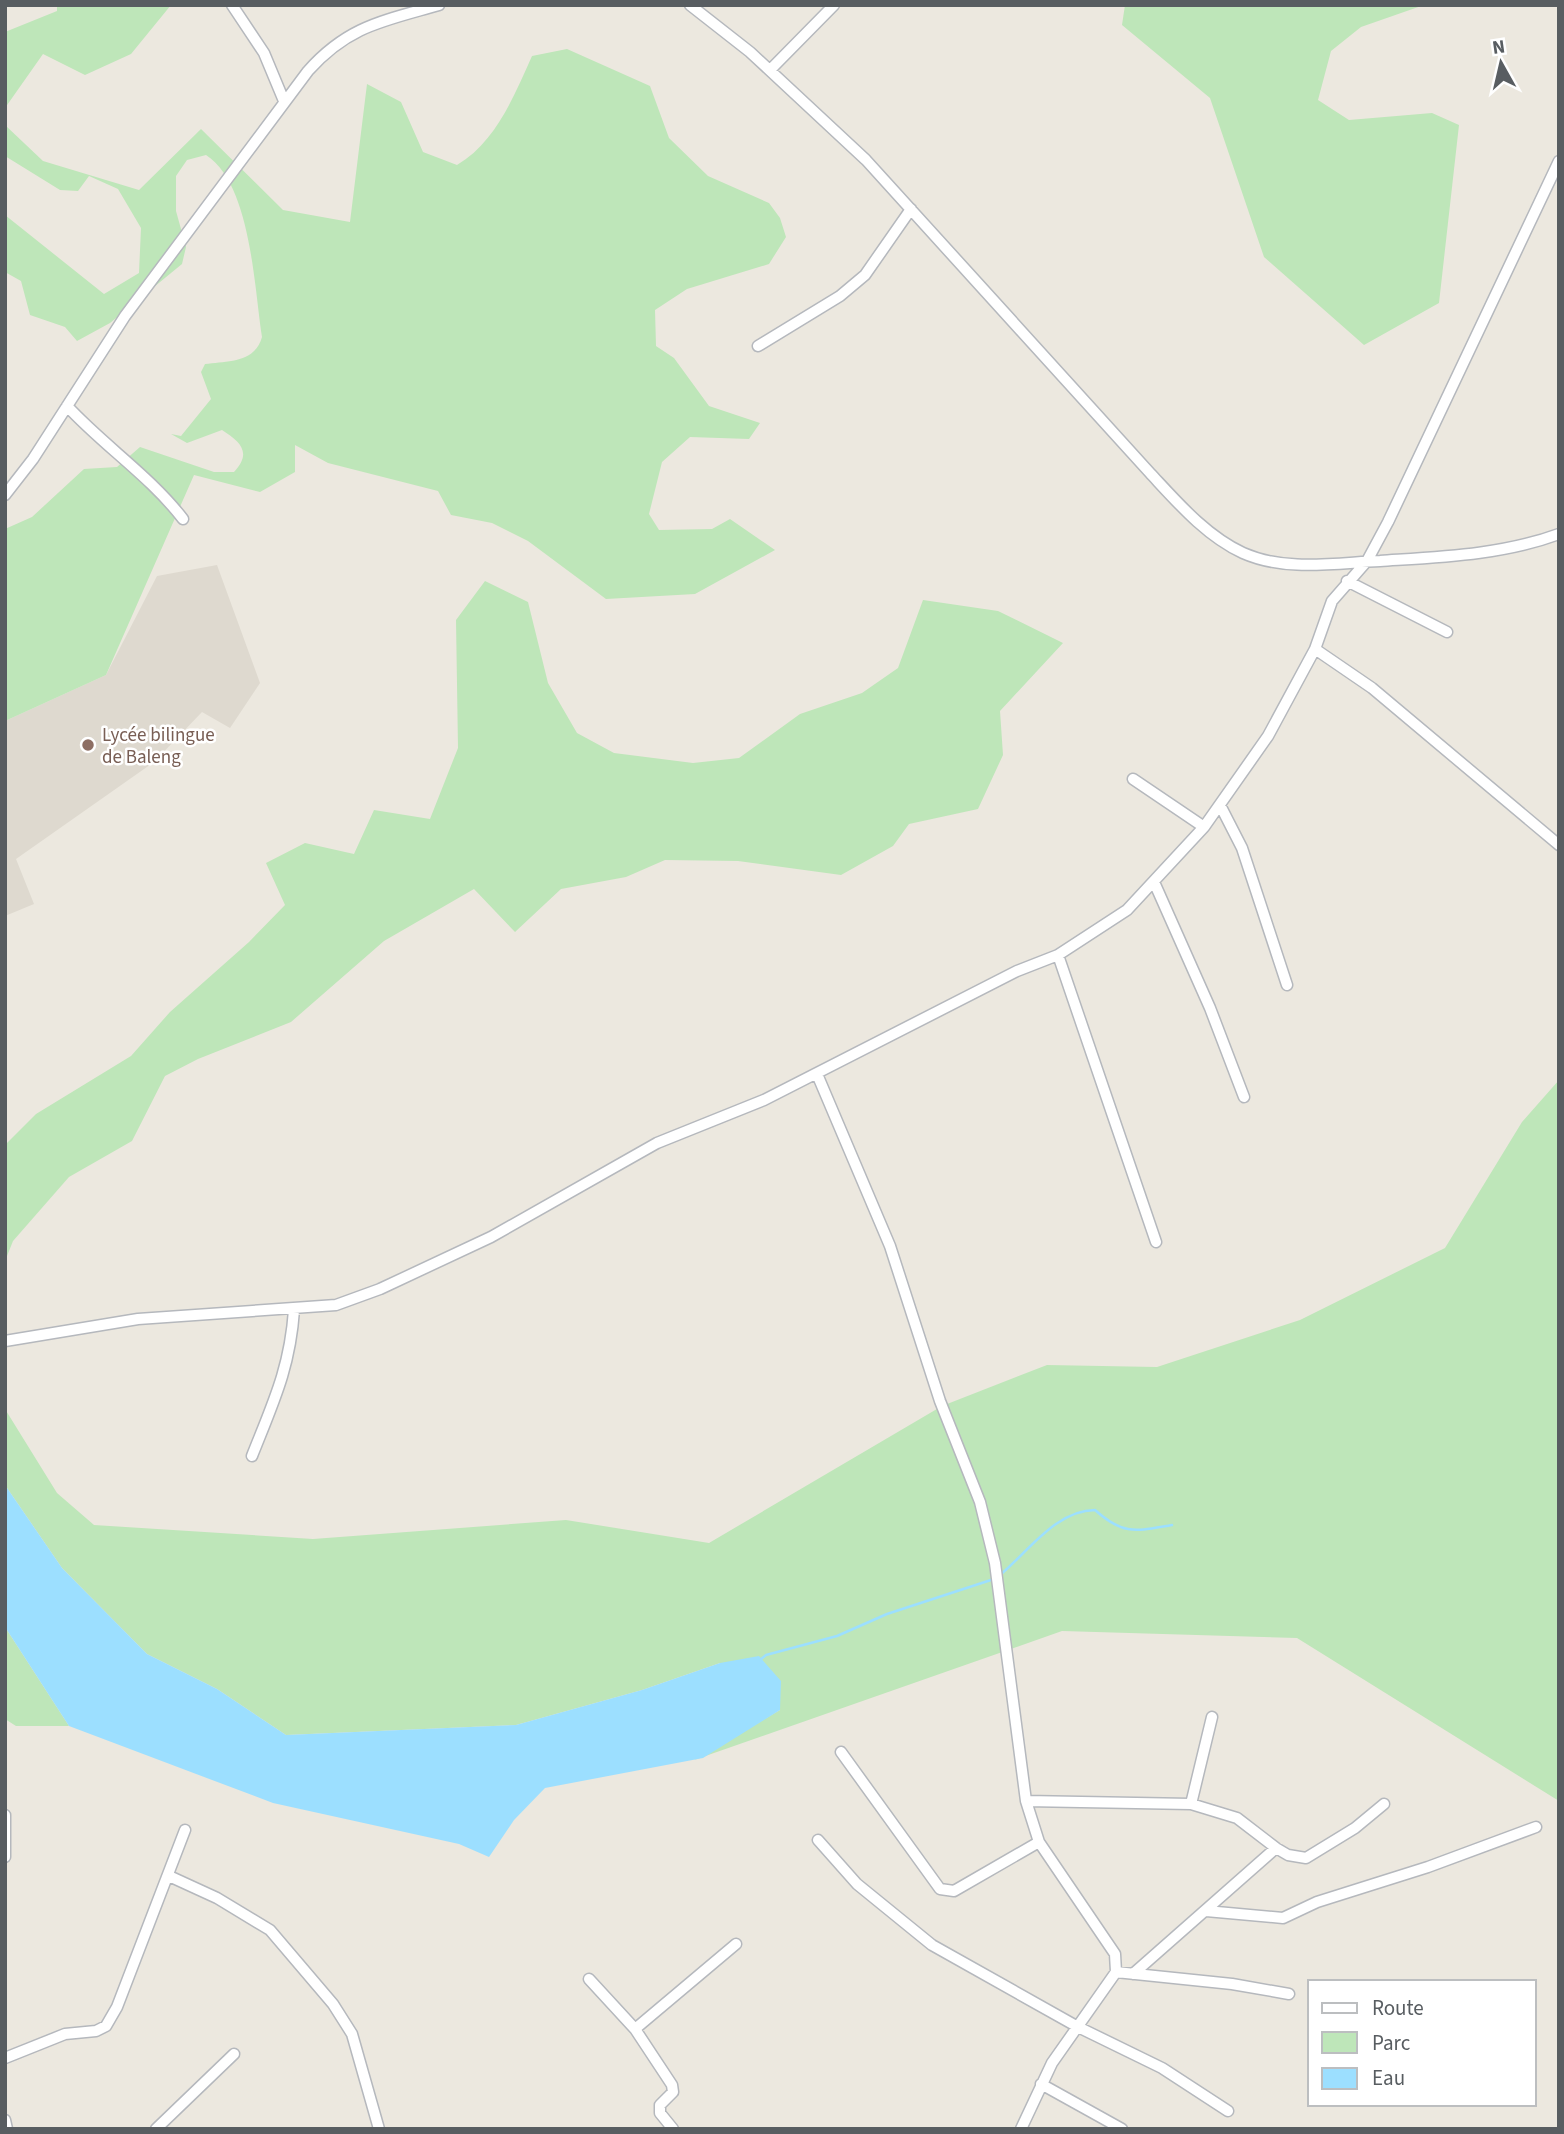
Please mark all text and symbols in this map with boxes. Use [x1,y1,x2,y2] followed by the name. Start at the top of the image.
[1466,28,1536,98] north arrow
[1491,33,1507,62] text: N
[102,722,215,771] place label: Lycée bilingue de Baleng
[80,737,96,753] marker: Lycée bilingue de Baleng
[1308,1980,1536,2106] legend
[1372,1993,1424,2023] text: Route
[1372,2028,1411,2058] text: Parc
[1372,2063,1405,2093] text: Eau

